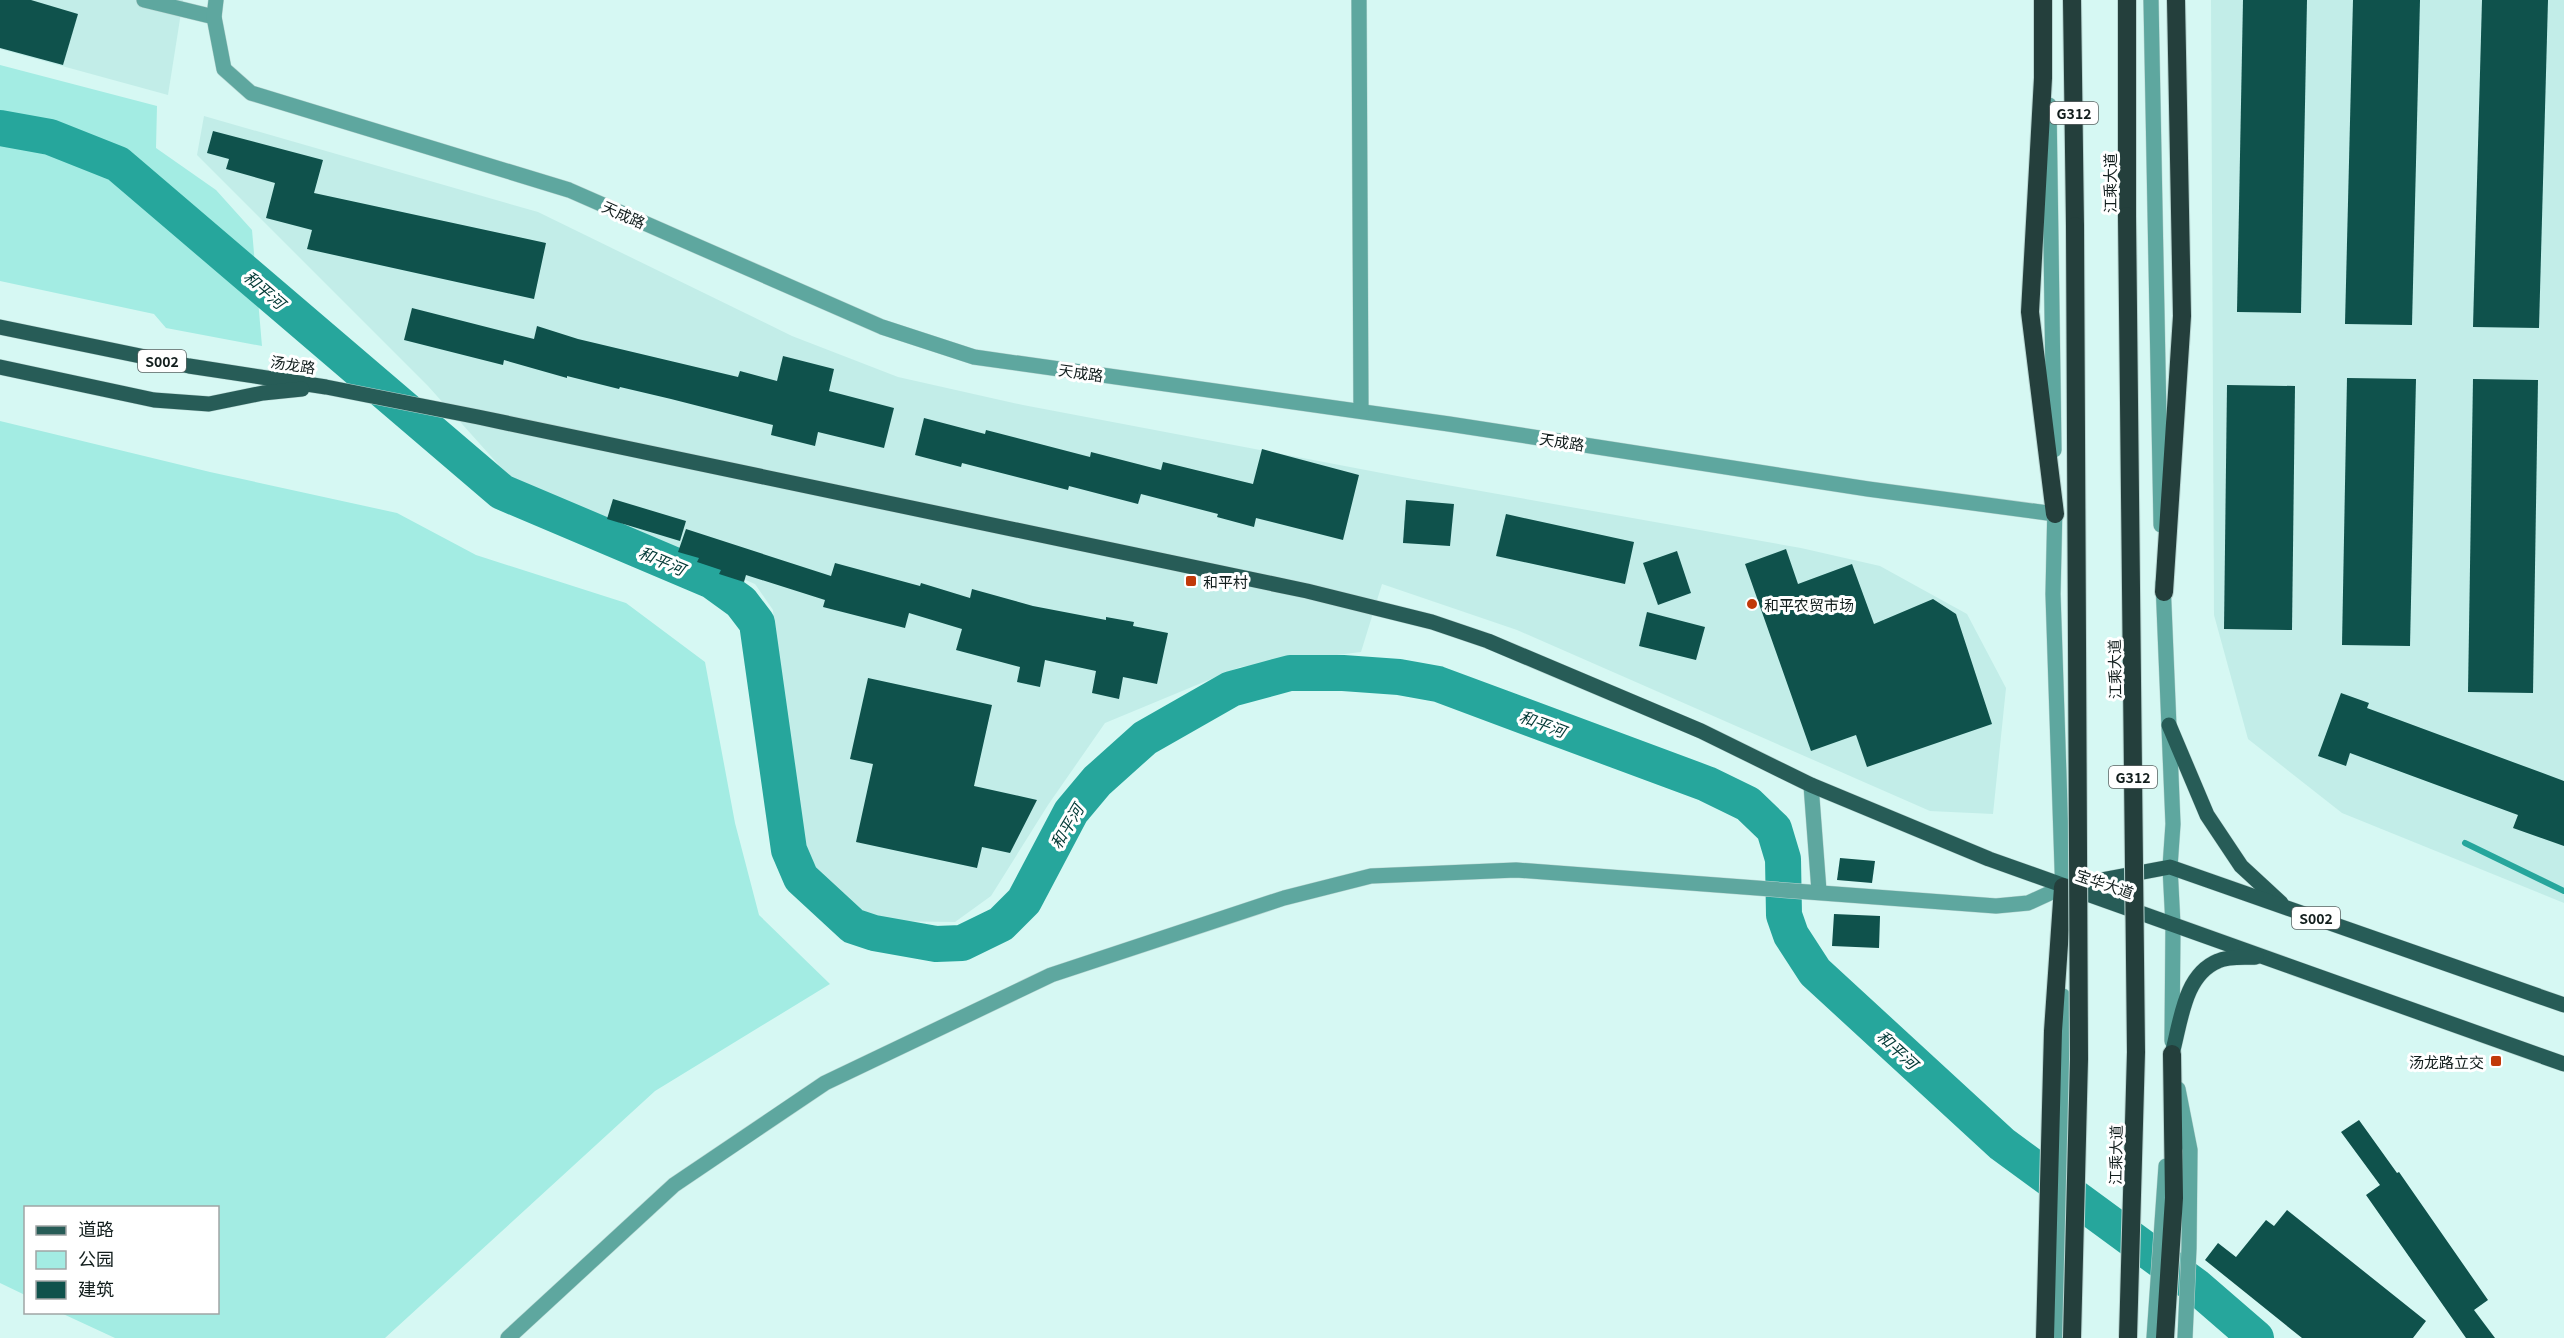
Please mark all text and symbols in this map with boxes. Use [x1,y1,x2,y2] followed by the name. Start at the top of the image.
[2050,102,2098,124] road number: G312
[2099,153,2120,213] street label: 江乘大道
[599,195,649,233] street label: 天成路
[239,264,293,316] water label: 和平河
[138,350,186,372] road number: S002
[269,350,317,378] street label: 汤龙路
[1057,358,1105,386] street label: 天成路
[1538,427,1586,455] street label: 天成路
[635,540,692,582] water label: 和平河
[1203,571,1248,592] place label: 和平村
[1184,574,1198,588] marker: 和平村
[1764,594,1854,615] place label: 和平农贸市场
[1745,597,1759,611] marker: 和平农贸市场
[2103,639,2125,699] street label: 江乘大道
[1516,704,1572,744] water label: 和平河
[2109,766,2157,788] road number: G312
[1043,797,1090,853] water label: 和平河
[2073,863,2137,903] street label: 宝华大道
[2292,907,2340,929] road number: S002
[1872,1024,1926,1076] water label: 和平河
[2409,1051,2484,1072] place label: 汤龙路立交
[2489,1054,2503,1068] marker: 汤龙路立交
[2104,1125,2126,1185] street label: 江乘大道
[24,1206,219,1314] legend
[78,1215,114,1241] text: 道路
[78,1245,114,1271] text: 公园
[78,1275,114,1301] text: 建筑

